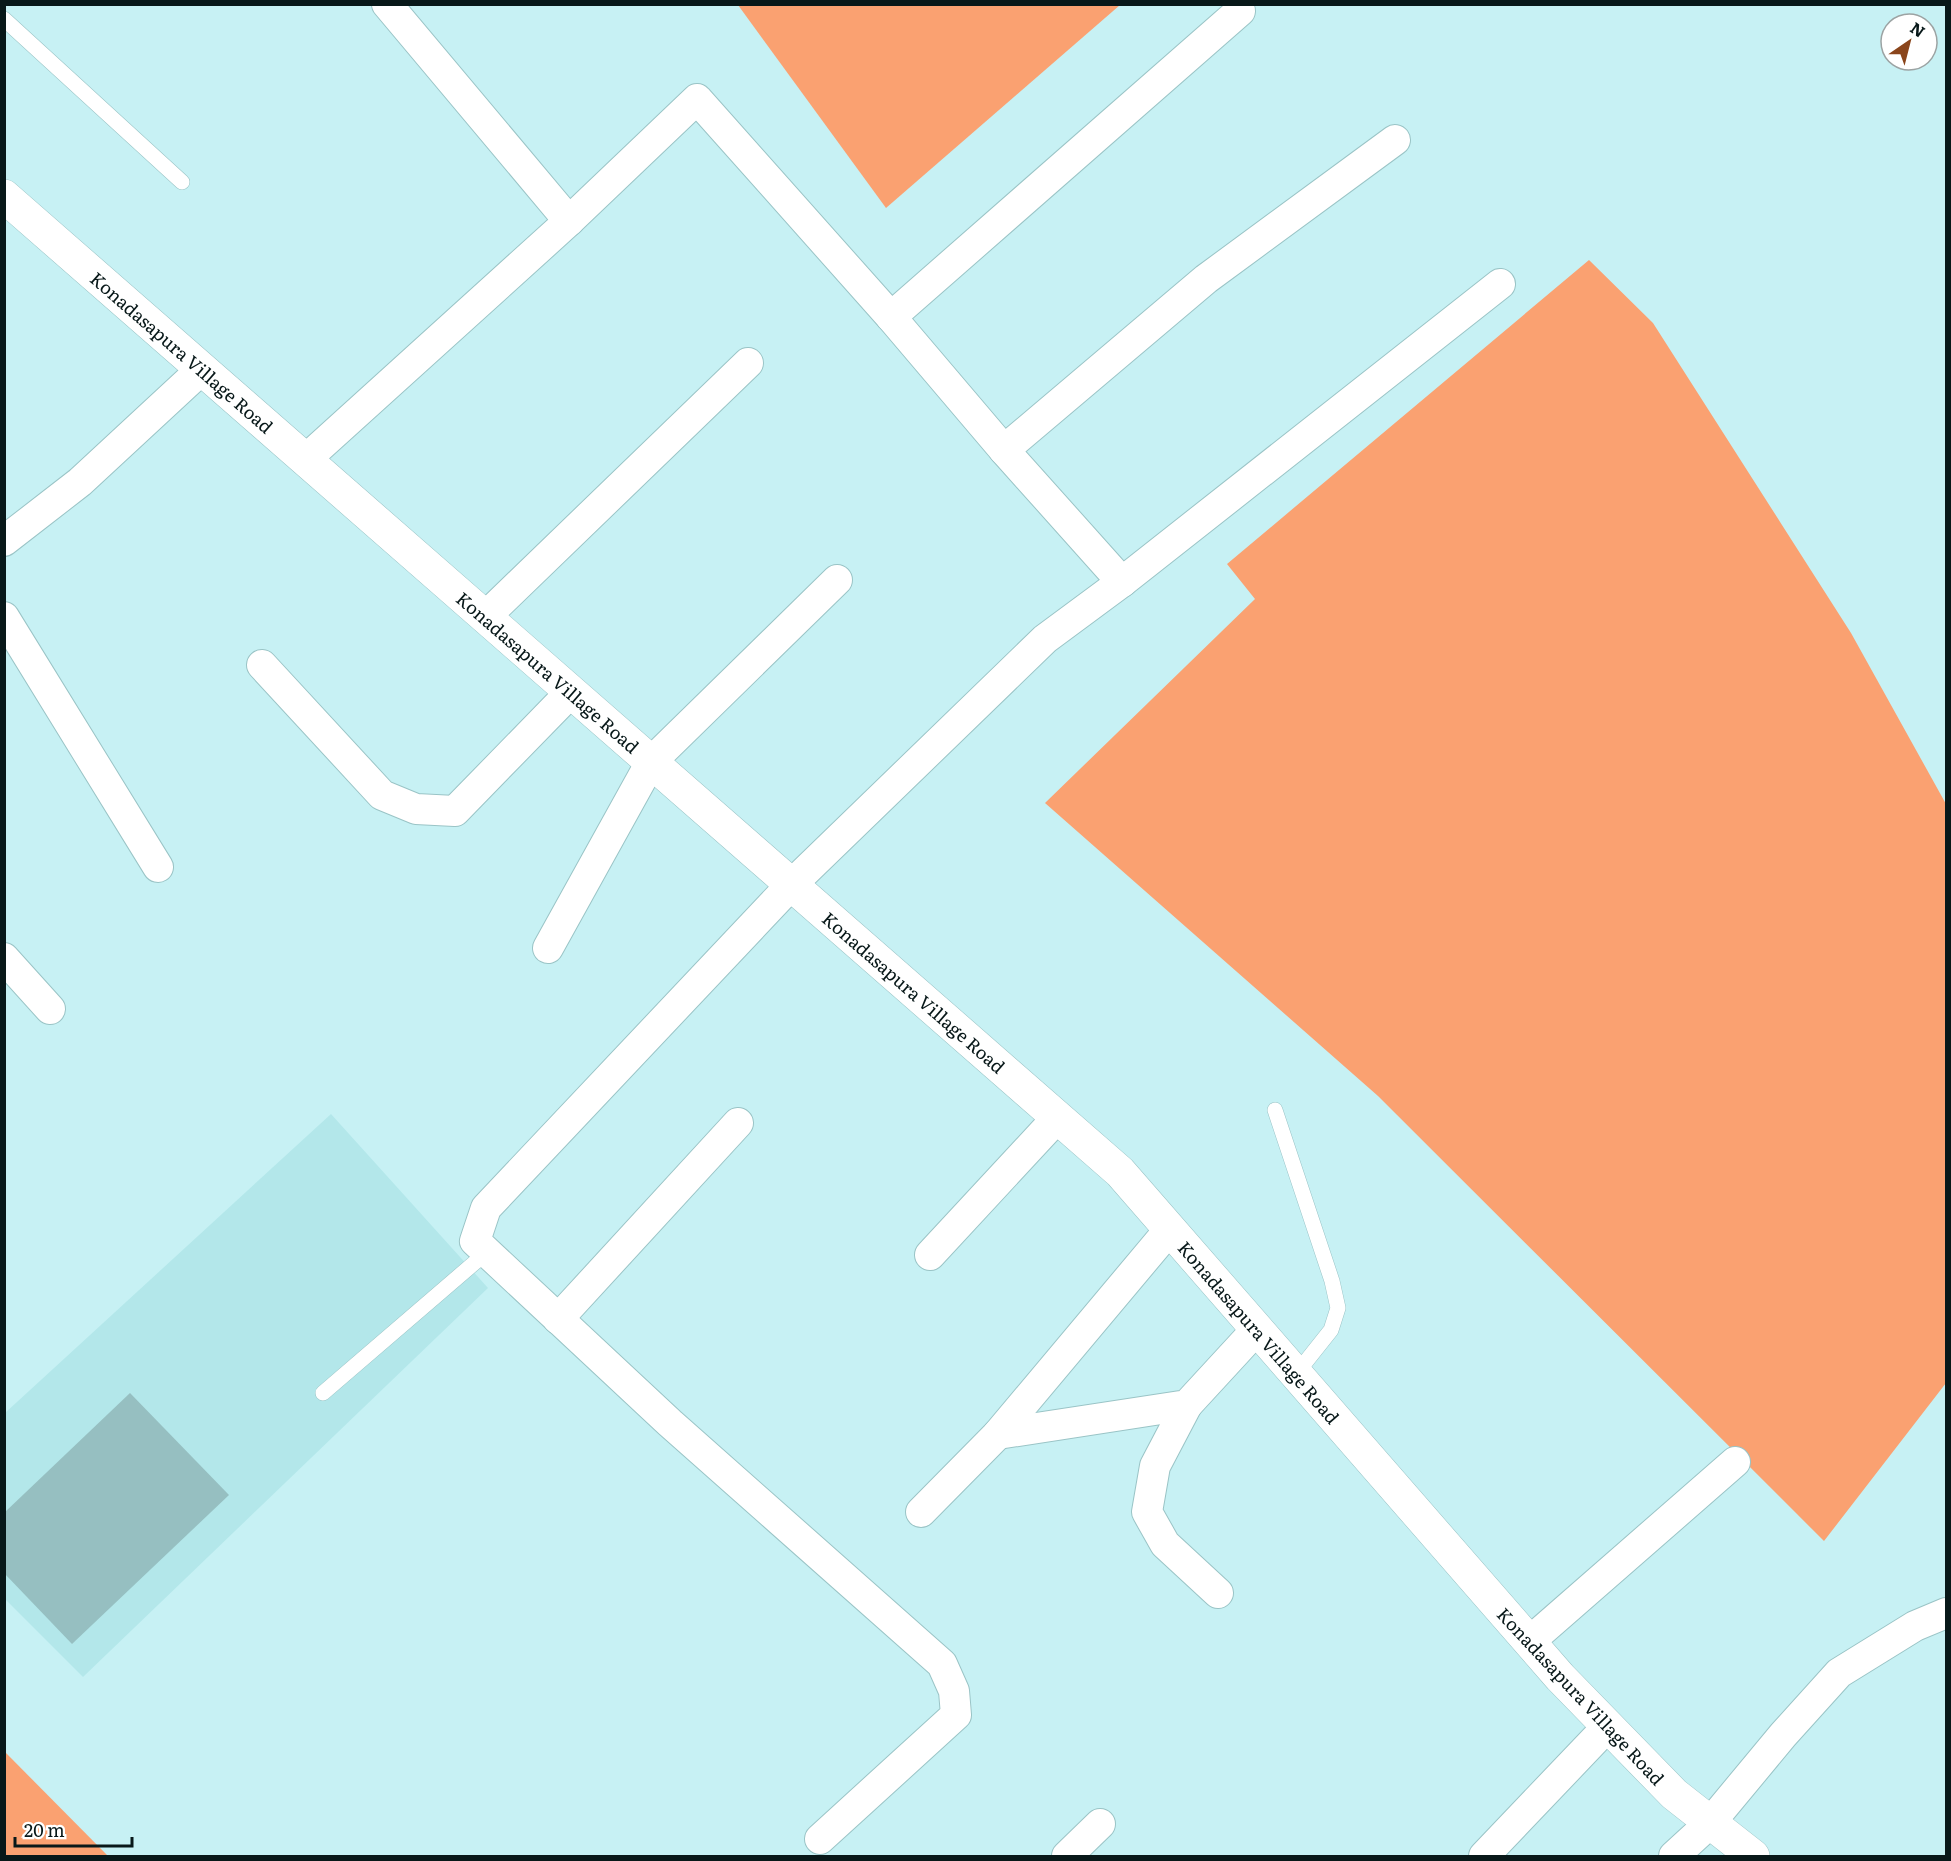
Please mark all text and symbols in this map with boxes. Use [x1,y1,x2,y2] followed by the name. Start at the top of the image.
[1879,12,1939,72] north arrow
[1906,15,1931,43] text: N
[85,265,279,439] street label: Konadasapura Village Road
[451,585,645,759] street label: Konadasapura Village Road
[817,905,1011,1079] street label: Konadasapura Village Road
[1172,1235,1346,1429] street label: Konadasapura Village Road
[1491,1601,1671,1791] street label: Konadasapura Village Road
[15,1810,132,1848] scale bar
[24,1816,65,1843] text: 20 m

